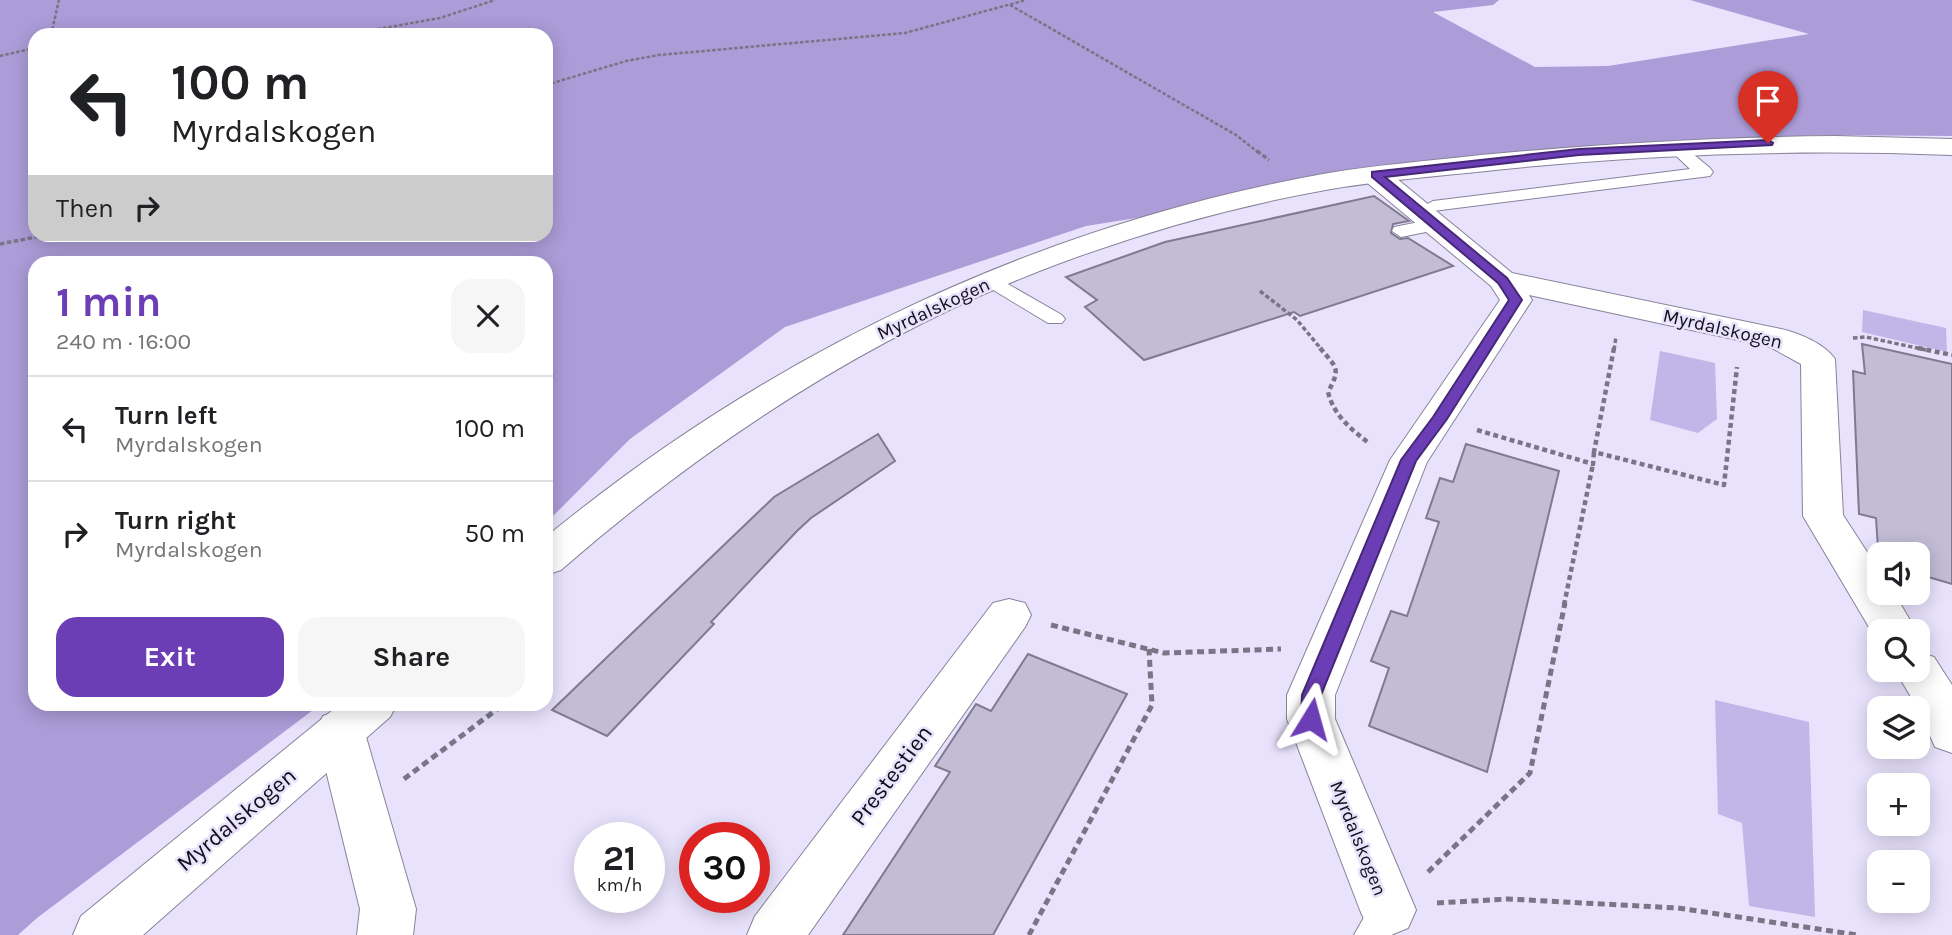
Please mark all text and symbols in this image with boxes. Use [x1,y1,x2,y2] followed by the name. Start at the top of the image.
[171,54,309,111] text: 100 m
[56,56,147,147] icon: left
[1738,71,1798,143] pin
[1749,82,1787,120] icon: arrive
[171,113,376,150] text: Myrdalskogen
[128,189,166,227] icon: right
[56,193,114,224] text: Then
[874,273,993,345] street label: Myrdalskogen
[56,277,161,327] text: 1 min
[451,279,525,353] button: close
[1661,305,1785,353] street label: Myrdalskogen
[56,328,191,355] text: 240 m · 16:00
[115,400,217,431] text: Turn left
[56,410,94,448] icon: left
[455,413,525,444] text: 100 m
[115,431,263,458] text: Myrdalskogen
[115,505,236,536] text: Turn right
[56,515,94,553] icon: right
[464,518,525,549] text: 50 m
[115,536,263,563] text: Myrdalskogen
[1867,542,1930,913] map controls
[1867,542,1930,605] button: sound
[56,617,284,697] button: Exit
[298,617,525,697] button: Share
[1867,619,1930,682] button: search
[1274,682,1348,756] position arrow
[1867,696,1930,759] button: layers
[845,720,938,831] street label: Prestestien
[171,762,302,877] street label: Myrdalskogen
[1867,773,1930,836] button: +
[1325,778,1391,899] street label: Myrdalskogen
[679,822,770,913] speed limit sign: 30
[603,838,636,879] text: 21
[1867,850,1930,913] button: −
[597,874,642,896] text: km/h

